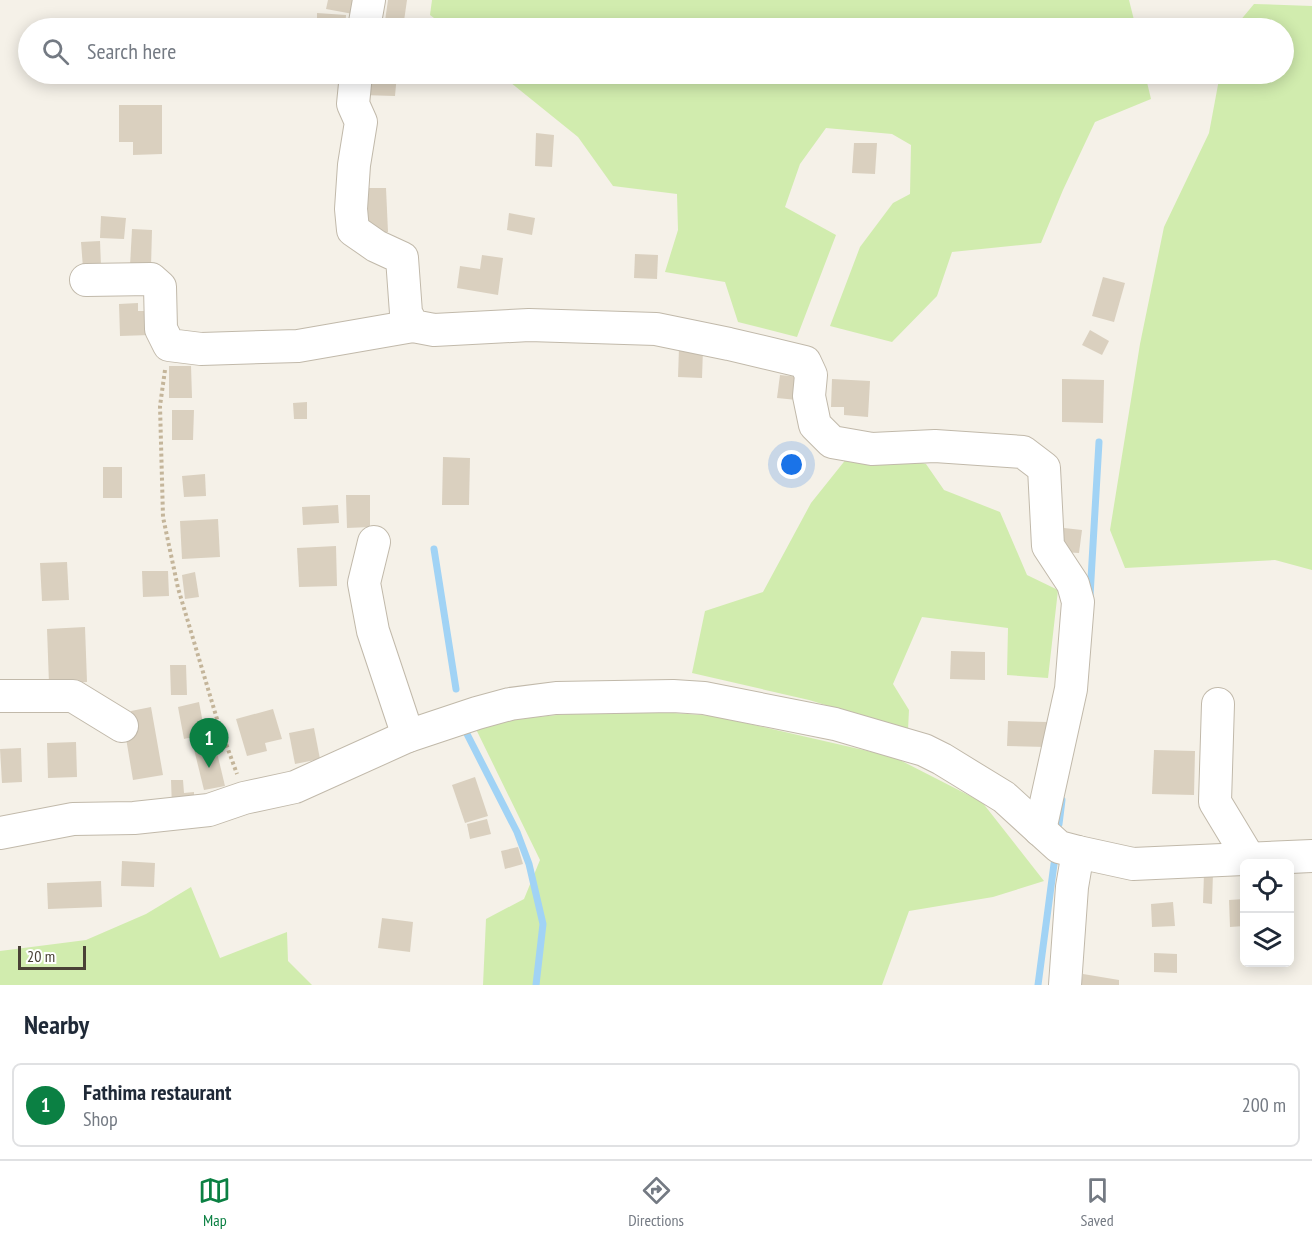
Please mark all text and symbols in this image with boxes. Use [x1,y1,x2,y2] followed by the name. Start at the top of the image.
[18,18,1294,84] search box
[39,35,72,68] icon: search
[87,37,176,65] text: Search here
[777,450,806,479] your location
[190,718,228,768] pin: 1
[1240,859,1294,967] map controls
[1240,859,1294,913] button: locate
[1240,913,1294,967] button: layers
[18,943,86,970] scale bar
[27,946,55,966] text: 20 m
[24,1008,89,1041] text: Nearby
[83,1078,231,1106] text: Fathima restaurant
[41,1092,50,1118] text: 1
[1242,1092,1286,1118] text: 200 m
[83,1106,118,1132] text: Shop
[198,1174,231,1230] tab: Map
[628,1174,684,1230] tab: Directions
[1081,1174,1114,1230] tab: Saved

